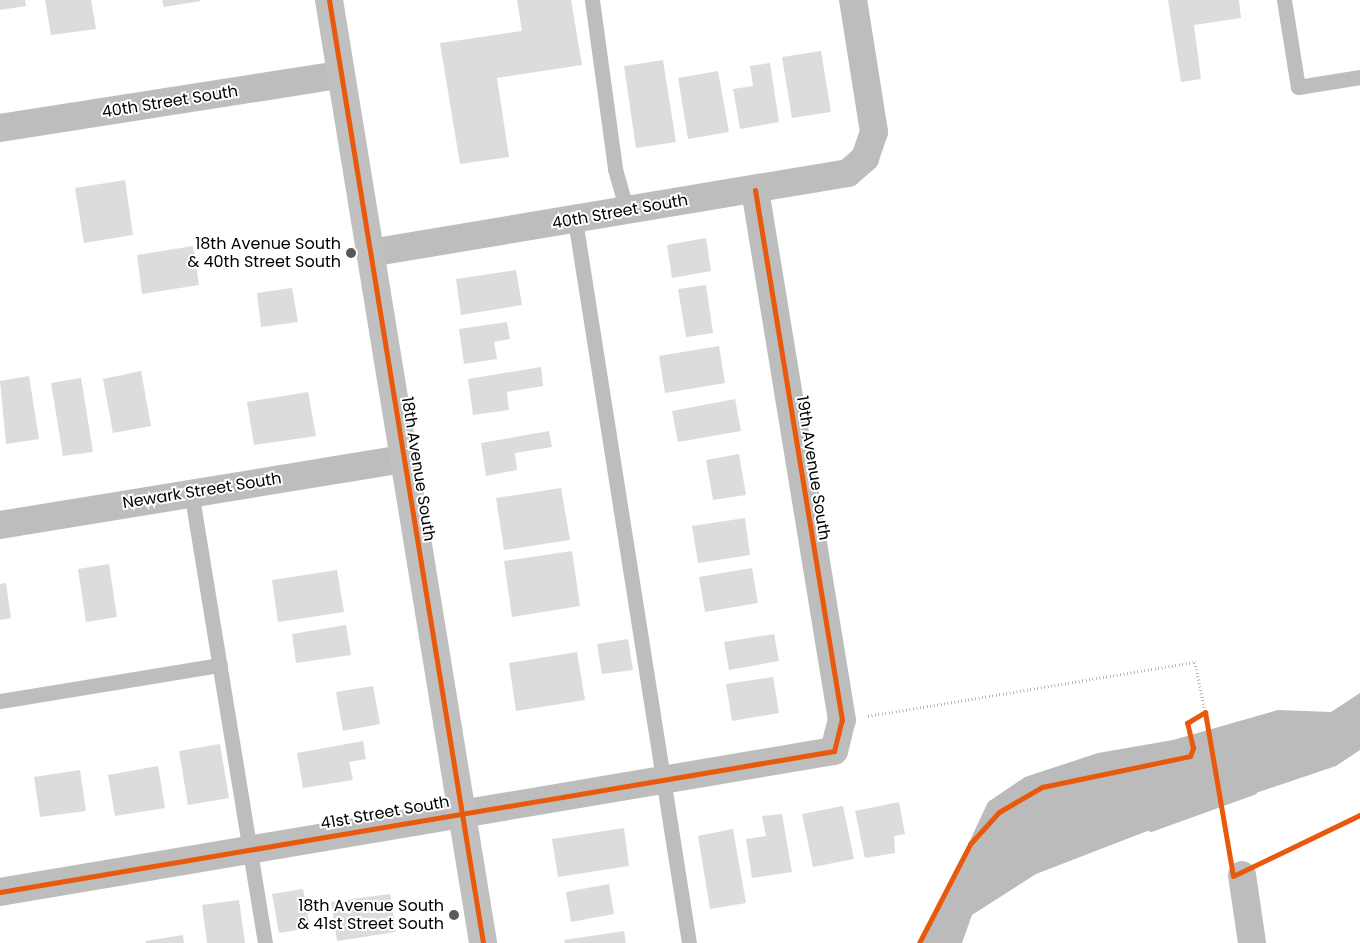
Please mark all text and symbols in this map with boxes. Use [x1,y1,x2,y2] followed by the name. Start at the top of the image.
[101,82,239,122] street label: 40th Street South
[551,191,689,233] street label: 40th Street South
[187,234,341,272] place label: 18th Avenue South & 40th Street South
[345,247,357,259] marker: 18th Avenue South & 40th Street South
[792,394,834,542] street label: 19th Avenue South
[397,395,439,543] street label: 18th Avenue South
[121,469,283,513] street label: Newark Street South
[319,792,451,834] street label: 41st Street South
[297,896,444,934] place label: 18th Avenue South & 41st Street South
[448,909,460,921] marker: 18th Avenue South & 41st Street South

